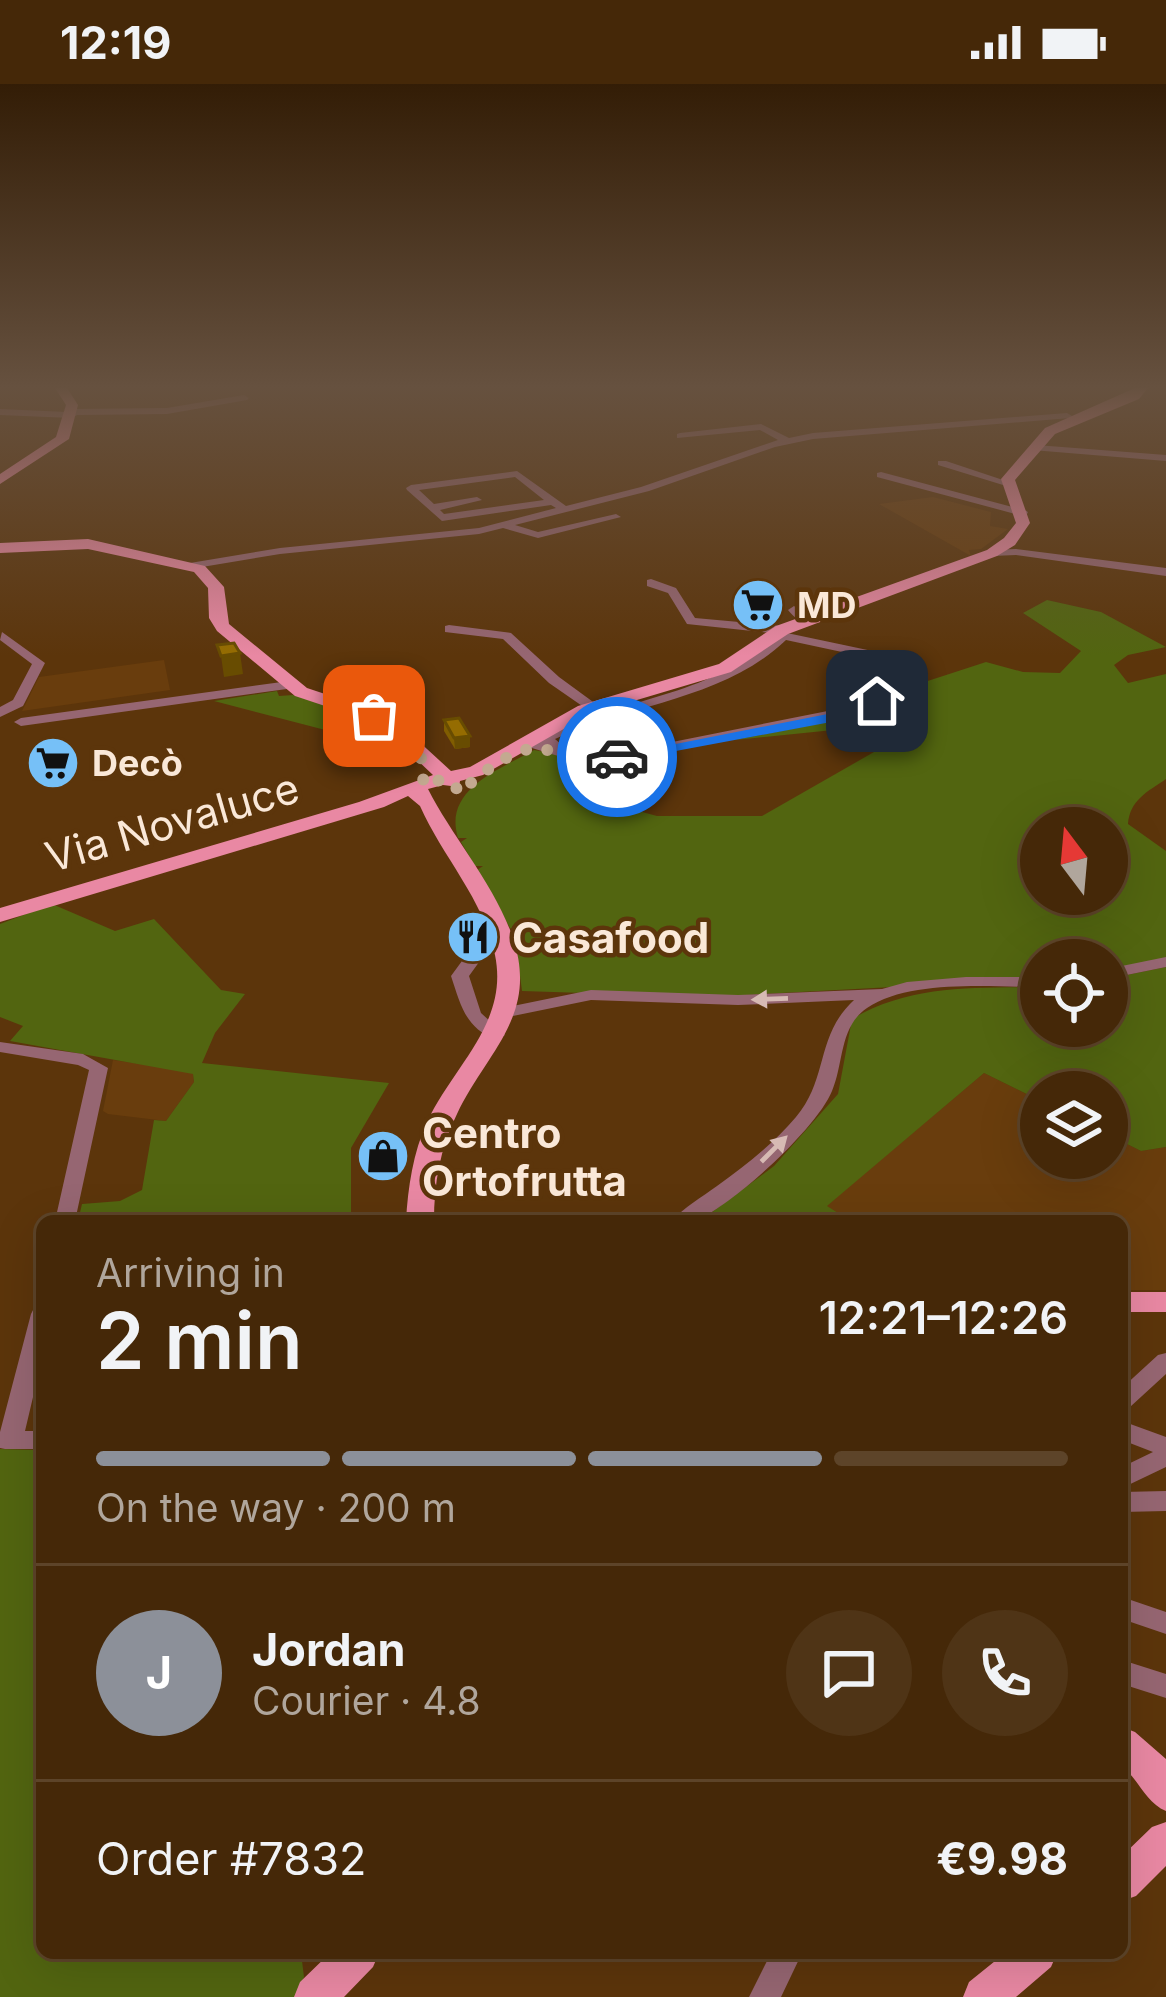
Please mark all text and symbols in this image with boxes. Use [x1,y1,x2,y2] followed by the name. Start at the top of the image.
[60,15,171,70] text: 12:19
[730,577,786,633] supermarket icon: MD
[797,583,857,627] place label: MD
[826,650,928,752] pin
[323,665,425,767] pin
[844,668,910,734] icon: home
[341,683,407,749] icon: bag
[557,697,677,817] courier
[584,724,650,790] icon: car
[25,735,81,791] supermarket icon: Decò
[92,741,183,785] place label: Decò
[40,762,304,882] street label: Via Novaluce
[1020,807,1128,915] north arrow
[1020,807,1128,1179] map controls
[445,909,501,965] restaurant icon: Casafood
[512,912,709,963] place label: Casafood
[1020,939,1128,1047] button: locate
[750,990,788,1009] one-way arrow
[1020,1071,1128,1179] button: layers
[422,1107,627,1206] place label: Centro Ortofrutta
[355,1128,411,1184] shop icon: Centro Ortofrutta
[760,1135,788,1163] one-way arrow
[96,1249,285,1296] text: Arriving in
[819,1290,1068,1345] text: 12:21–12:26
[96,1293,303,1388] text: 2 min
[96,1484,456,1531] text: On the way · 200 m
[786,1610,912,1736] button: chat
[942,1610,1068,1736] button: phone
[252,1622,406,1677] text: Jordan
[146,1645,172,1700] text: J
[252,1677,481,1724] text: Courier · 4.8
[96,1831,366,1886] text: Order #7832
[936,1831,1068,1886] text: €9.98

